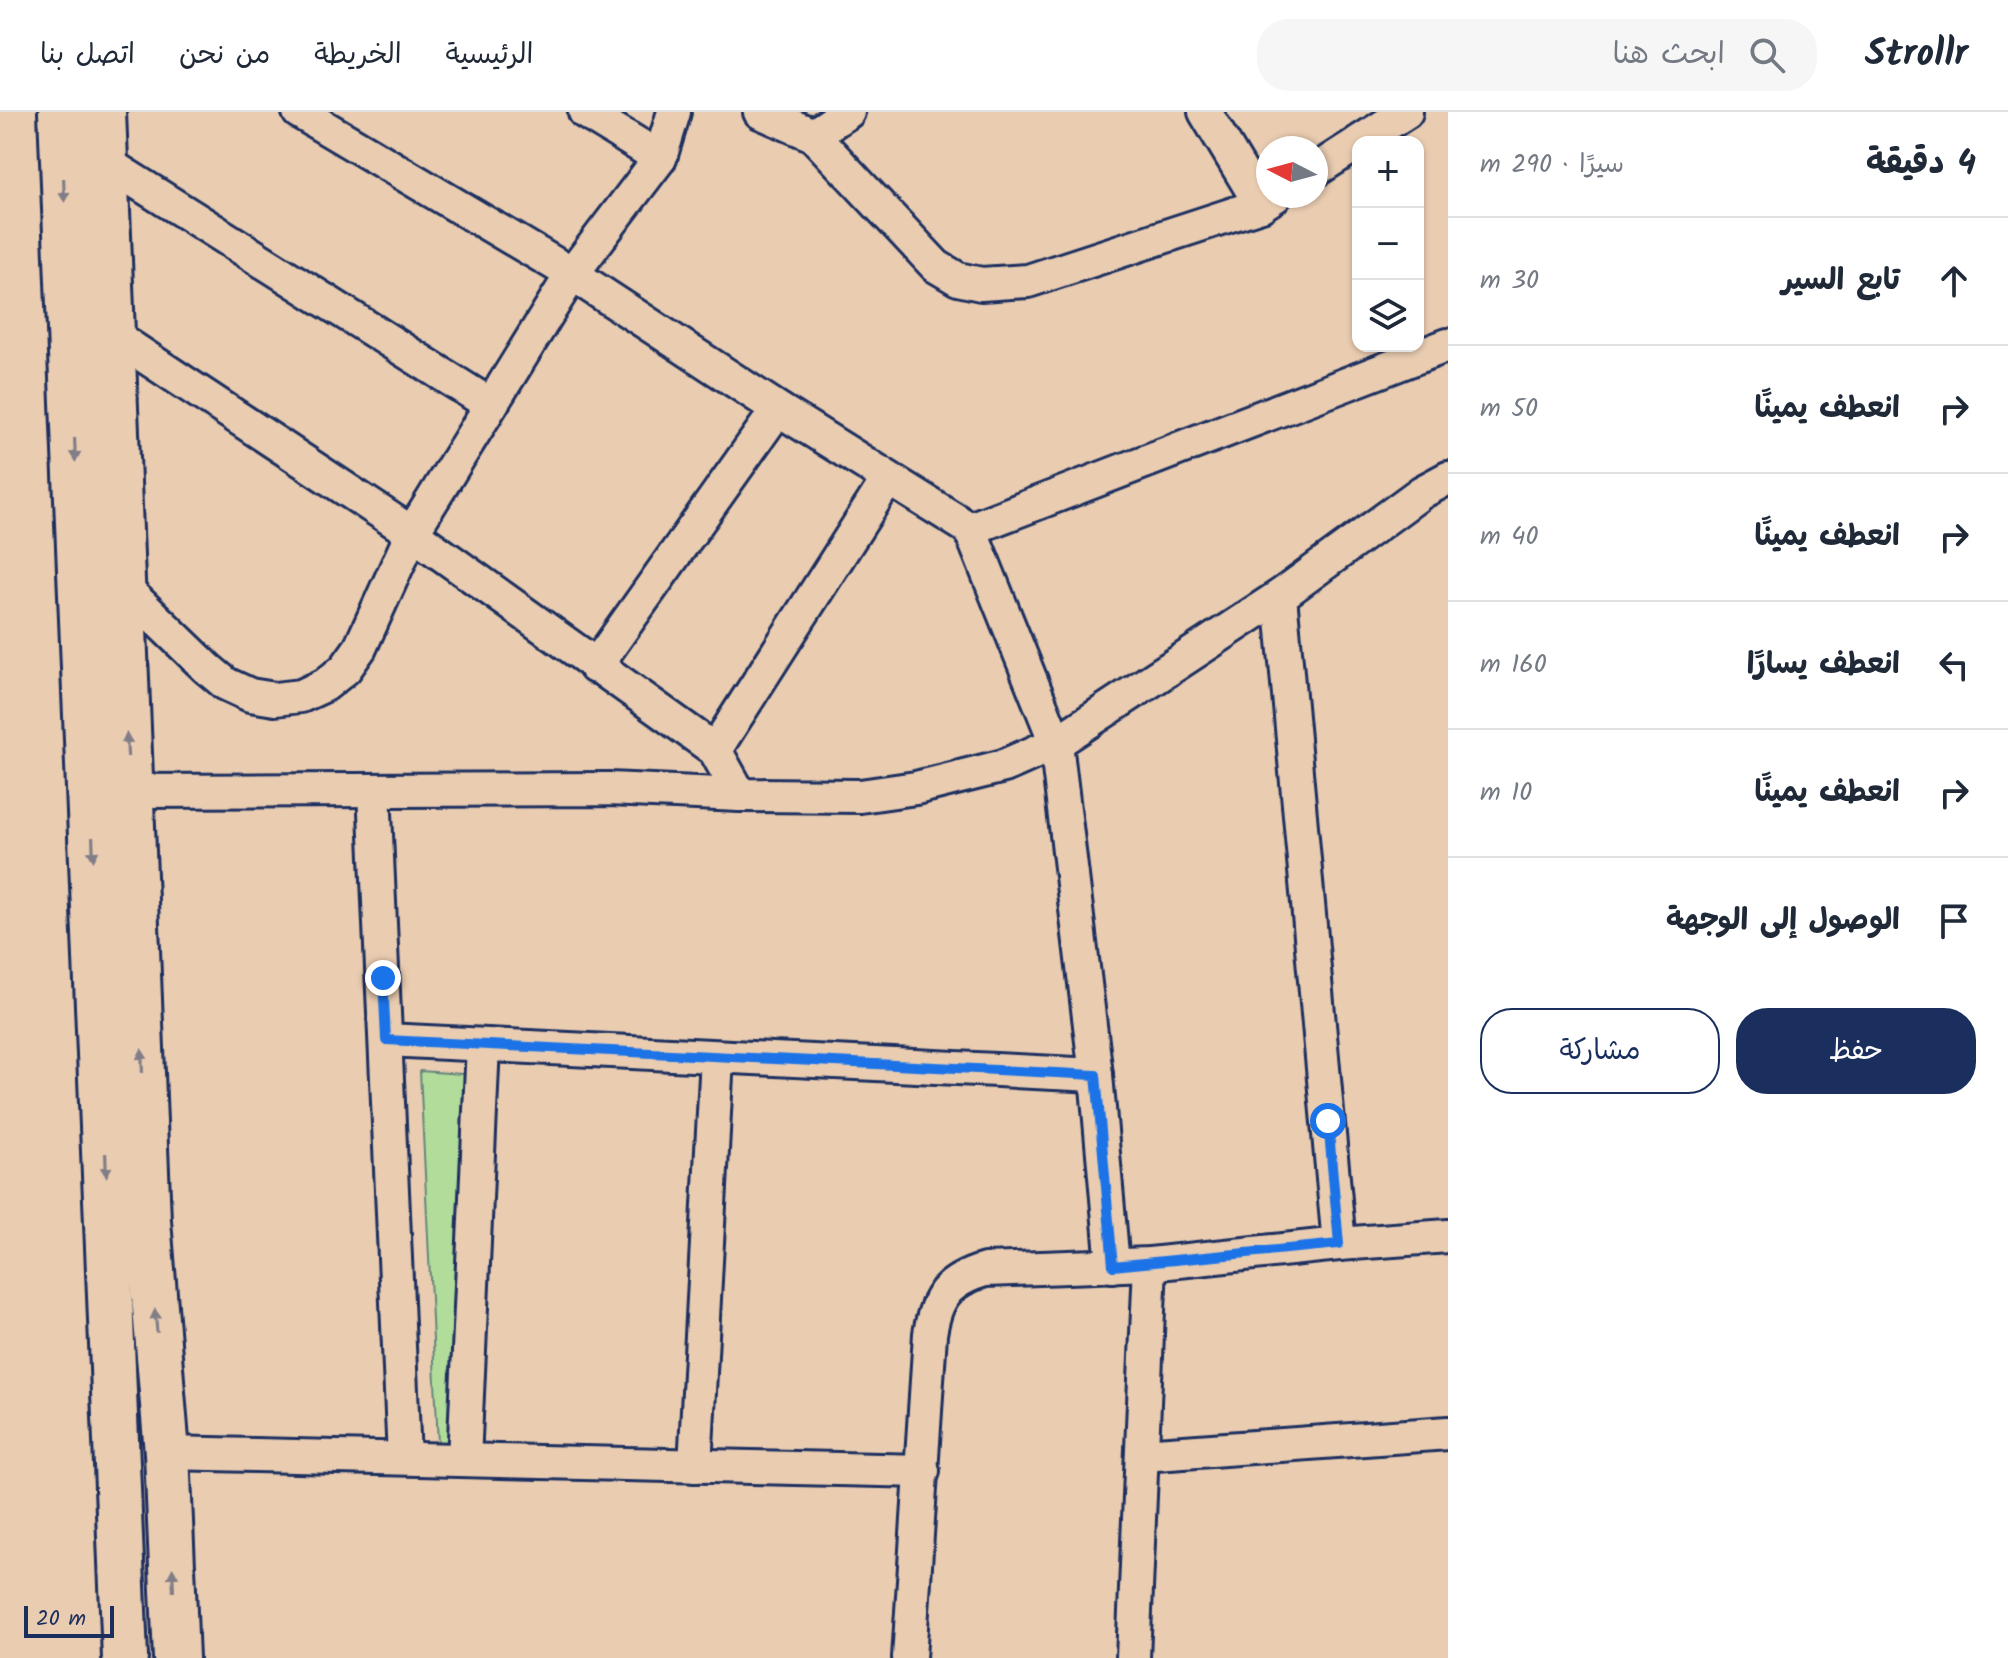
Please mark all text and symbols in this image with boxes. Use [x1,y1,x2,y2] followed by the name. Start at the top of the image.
[1257,19,1817,91] search box
[1865,25,1968,85] text: Strollr
[1613,31,1725,79] text: ابحث هنا
[40,33,135,78] text: اتصل بنا
[179,33,270,78] text: من نحن
[314,33,402,78] text: الخريطة
[446,33,533,78] text: الرئيسية
[1745,33,1789,77] icon: search
[1256,136,1328,208] north arrow
[1352,136,1424,352] map controls
[1352,136,1424,208] button: +
[1866,137,1976,191] text: 4 دقيقة
[1480,144,1624,186] text: سيرًا · 290 m
[58,178,71,203] one-way arrow
[1352,208,1424,280] button: −
[1782,257,1900,305] text: تابع السير
[1932,259,1976,303] icon: ahead
[1480,260,1539,302] text: 30 m
[1352,280,1424,352] button: layers
[1754,385,1900,433] text: انعطف يمينًا
[1932,387,1976,431] icon: right
[1480,388,1538,430] text: 50 m
[69,438,82,463] one-way arrow
[1754,513,1900,561] text: انعطف يمينًا
[1932,515,1976,559] icon: right
[1480,516,1538,558] text: 40 m
[1747,641,1900,689] text: انعطف يسارًا
[1932,643,1976,687] icon: left
[1480,644,1547,686] text: 160 m
[121,732,134,757] one-way arrow
[1754,769,1900,817] text: انعطف يمينًا
[1932,771,1976,815] icon: right
[1480,772,1532,814] text: 10 m
[86,837,99,862] one-way arrow
[1666,897,1900,945] text: الوصول إلى الوجهة
[1932,899,1976,943] icon: arrive
[365,960,401,996] route end
[1480,1008,1720,1094] button: مشاركة
[1736,1008,1976,1094] button: حفظ
[135,1048,148,1073] one-way arrow
[1310,1103,1346,1139] route start
[100,1153,113,1178] one-way arrow
[149,1308,162,1333] one-way arrow
[166,1567,179,1592] one-way arrow
[24,1602,114,1638] scale bar
[36,1602,86,1637] text: 20 m

